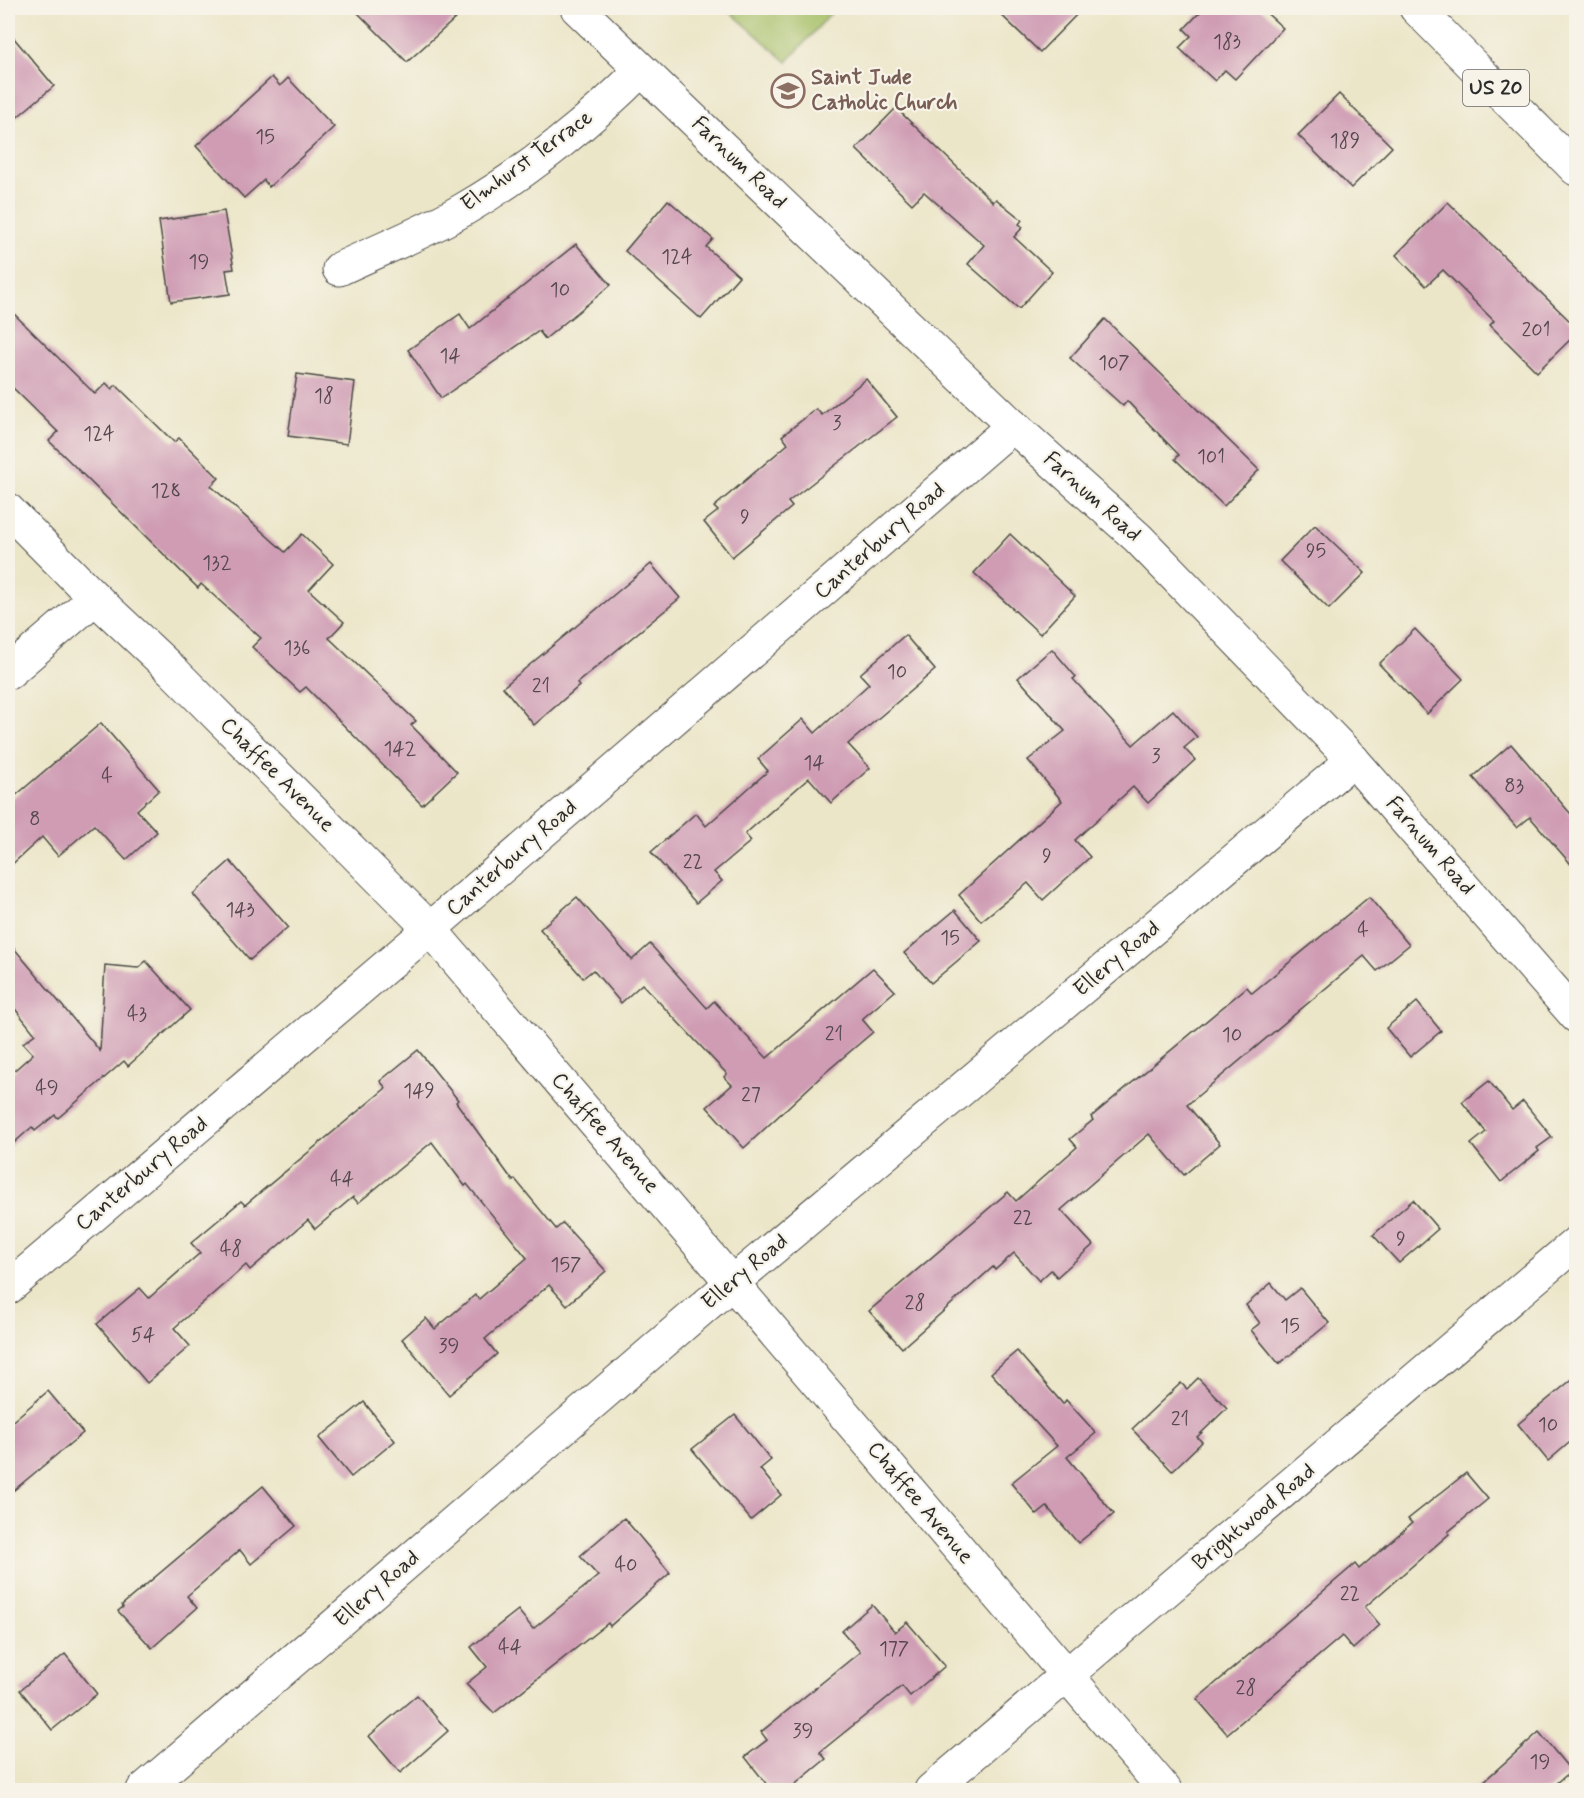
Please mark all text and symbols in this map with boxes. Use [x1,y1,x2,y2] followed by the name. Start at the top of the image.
[1213,29,1241,56] house number: 183
[811,64,958,117] place label: Saint Jude Catholic Church
[1463,70,1529,106] road number: US 20
[770,73,806,109] school or university icon: Saint Jude Catholic Church
[456,104,598,218] street label: Elmhurst Terrace
[685,110,793,216] street label: Farnum Road
[255,124,275,151] house number: 15
[1330,128,1360,155] house number: 189
[661,244,693,271] house number: 124
[189,249,209,276] house number: 19
[550,277,570,304] house number: 10
[1521,317,1551,344] house number: 201
[439,343,461,370] house number: 14
[1098,350,1130,377] house number: 107
[314,383,334,410] house number: 18
[832,410,842,437] house number: 3
[83,421,115,448] house number: 124
[1197,444,1225,471] house number: 101
[1037,446,1147,548] street label: Farnum Road
[809,476,951,606] street label: Canterbury Road
[151,478,181,505] house number: 128
[740,504,750,531] house number: 9
[1306,538,1326,565] house number: 95
[202,550,232,577] house number: 132
[284,635,310,662] house number: 136
[887,659,907,686] house number: 10
[532,673,550,700] house number: 21
[214,712,341,839] street label: Chaffee Avenue
[384,736,417,763] house number: 142
[1151,743,1161,770] house number: 3
[803,750,825,777] house number: 14
[101,763,113,790] house number: 4
[1504,773,1524,800] house number: 83
[1379,791,1481,901] street label: Farnum Road
[441,793,583,923] street label: Canterbury Road
[29,806,41,833] house number: 8
[1042,843,1052,870] house number: 9
[683,849,703,876] house number: 22
[225,897,255,924] house number: 143
[1068,915,1166,1003] street label: Ellery Road
[1357,917,1369,944] house number: 4
[940,925,960,952] house number: 15
[127,1001,147,1028] house number: 43
[825,1021,843,1048] house number: 21
[1222,1022,1242,1049] house number: 10
[545,1067,665,1199] street label: Chaffee Avenue
[35,1075,59,1102] house number: 49
[403,1078,435,1105] house number: 149
[741,1082,761,1109] house number: 27
[70,1110,214,1238] street label: Canterbury Road
[330,1166,354,1193] house number: 44
[1013,1205,1033,1232] house number: 22
[1396,1226,1406,1253] house number: 9
[696,1228,794,1316] street label: Ellery Road
[220,1236,242,1263] house number: 48
[551,1252,581,1279] house number: 157
[905,1290,925,1317] house number: 28
[1280,1313,1300,1340] house number: 15
[131,1322,155,1349] house number: 54
[439,1333,459,1360] house number: 39
[1171,1406,1189,1433] house number: 21
[1538,1412,1558,1439] house number: 10
[861,1436,980,1570] street label: Chaffee Avenue
[1187,1457,1323,1579] street label: Brightwood Road
[328,1544,426,1634] street label: Ellery Road
[614,1552,638,1579] house number: 40
[1340,1581,1360,1608] house number: 22
[498,1634,522,1661] house number: 44
[879,1636,909,1663] house number: 177
[1236,1675,1256,1702] house number: 28
[793,1718,813,1745] house number: 39
[1530,1749,1550,1776] house number: 19

